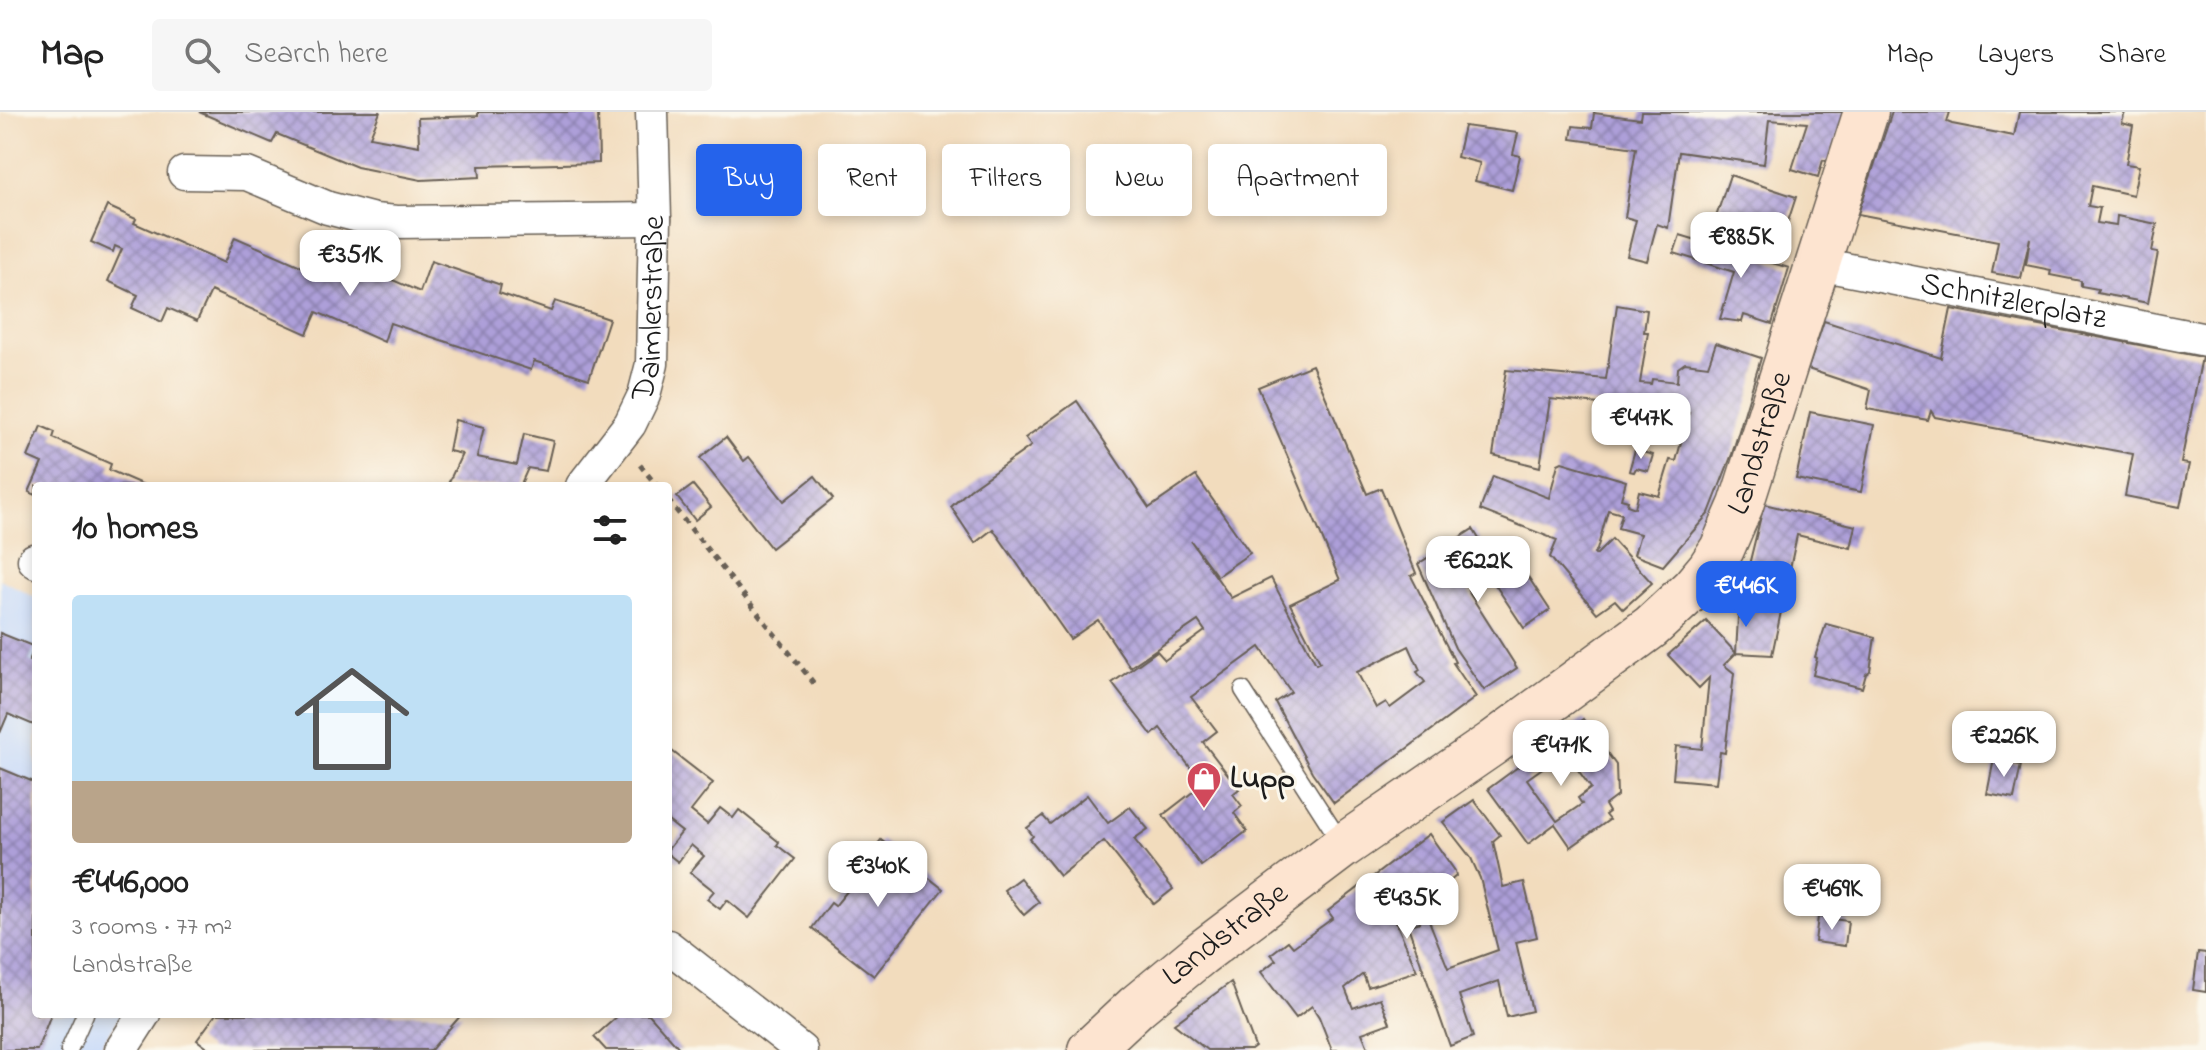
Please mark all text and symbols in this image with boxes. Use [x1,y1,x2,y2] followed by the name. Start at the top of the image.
[152,19,712,91] search box
[40,27,104,83] text: Map
[180,33,224,77] icon: search
[244,33,388,77] text: Search here
[1886,35,1934,76] text: Map
[1978,35,2054,76] text: Layers
[2098,35,2166,76] text: Share
[696,144,802,216] chip: Buy
[818,144,926,216] chip: Rent
[942,144,1070,216] chip: Filters
[1086,144,1192,216] chip: New
[1208,144,1387,216] chip: Apartment
[1685,212,1797,280] pin: €885K
[620,214,679,407] street label: Daimlerstraße
[1708,219,1774,257] text: €885K
[294,230,406,298] pin: €351K
[318,237,382,275] text: €351K
[1916,261,2111,344] street label: Schnitzlerplatz
[1716,365,1806,523] street label: Landstraße
[1585,393,1697,461] pin: €447K
[1610,400,1672,438] text: €447K
[72,505,199,555] text: 10 homes
[588,508,632,552] icon: filters
[1422,536,1534,604] pin: €622K
[1444,543,1512,581] text: €622K
[1690,561,1802,629] pin: €446K
[1714,568,1778,606] text: €446K
[280,647,424,791] icon: home
[1948,711,2060,779] pin: €226K
[1970,718,2038,756] text: €226K
[1505,720,1617,788] pin: €471K
[1531,727,1591,765] text: €471K
[1230,756,1295,803] place label: Lupp
[1185,760,1223,810] shop icon: Lupp
[822,841,934,909] pin: €340K
[846,848,910,886] text: €340K
[72,859,189,909] text: €446,000
[1776,864,1888,932] pin: €469K
[1152,871,1299,999] street label: Landstraße
[1802,871,1862,909] text: €469K
[1351,873,1463,941] pin: €435K
[1373,880,1441,918] text: €435K
[72,909,232,947] text: 3 rooms · 77 m²
[72,947,192,985] text: Landstraße

